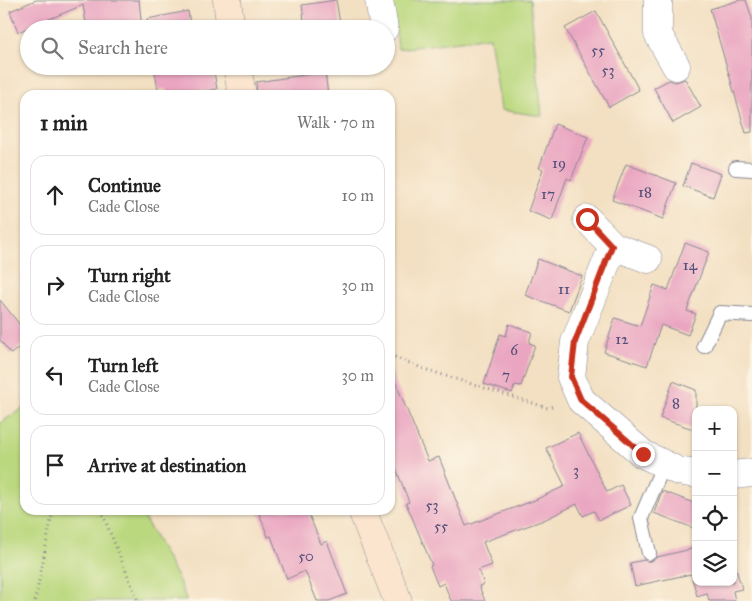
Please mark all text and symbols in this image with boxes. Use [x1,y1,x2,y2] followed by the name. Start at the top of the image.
[20,20,395,75] search box
[38,34,66,62] icon: search
[78,36,168,59] text: Search here
[591,41,605,59] house number: 55
[602,61,614,79] house number: 53
[40,110,88,136] text: 1 min
[297,113,375,132] text: Walk · 70 m
[552,154,566,172] house number: 19
[88,174,161,197] text: Continue
[41,181,69,209] icon: ahead
[638,183,652,201] house number: 18
[541,185,555,203] house number: 17
[342,186,374,205] text: 10 m
[88,197,160,216] text: Cade Close
[576,208,599,231] route start
[683,256,698,274] house number: 14
[88,264,171,287] text: Turn right
[41,271,69,299] icon: right
[341,276,374,295] text: 30 m
[558,280,570,298] house number: 11
[88,287,160,306] text: Cade Close
[615,330,629,348] house number: 12
[510,341,519,359] house number: 6
[88,354,158,377] text: Turn left
[41,361,69,389] icon: left
[341,366,374,385] text: 30 m
[502,366,510,384] house number: 7
[88,377,160,396] text: Cade Close
[672,394,680,412] house number: 8
[692,406,737,586] map controls
[692,406,737,451] button: +
[632,443,655,466] route end
[41,451,69,479] icon: arrive
[692,451,737,496] button: −
[88,454,246,477] text: Arrive at destination
[573,461,579,479] house number: 3
[426,496,438,514] house number: 53
[692,496,737,541] button: locate
[434,517,448,535] house number: 55
[692,541,737,586] button: layers
[298,547,314,565] house number: 50

